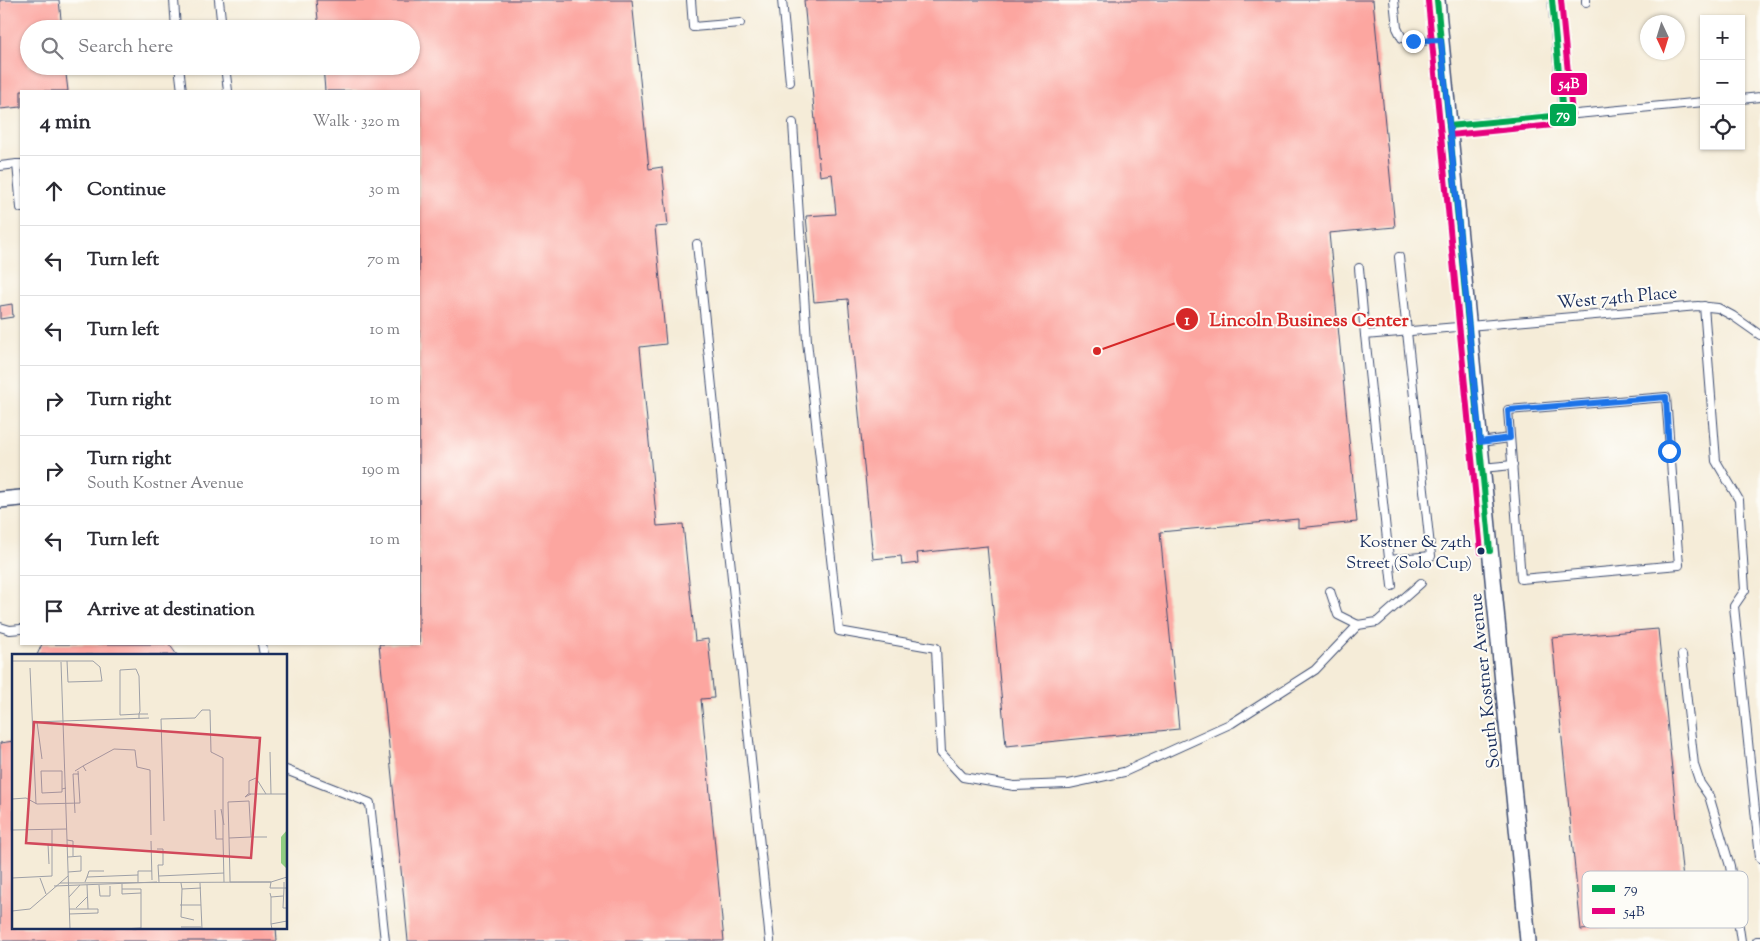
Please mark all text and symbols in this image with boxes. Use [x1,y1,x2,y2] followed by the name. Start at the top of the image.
[1640,15,1685,60] north arrow
[1700,15,1745,150] map controls
[1700,15,1745,60] button: +
[20,20,420,75] search box
[1402,30,1425,53] route end
[38,34,66,62] icon: search
[78,34,173,61] text: Search here
[1700,60,1745,105] button: −
[1550,72,1588,96] line badge: 54B
[1558,75,1580,95] text: 54B
[1549,103,1577,127] line badge: 79
[1700,105,1745,150] button: locate
[1556,106,1570,126] text: 79
[40,108,91,138] text: 4 min
[313,111,400,134] text: Walk · 320 m
[40,177,68,205] icon: ahead
[87,177,166,204] text: Continue
[369,179,400,202] text: 30 m
[40,247,68,275] icon: left
[87,247,159,274] text: Turn left
[367,249,400,272] text: 70 m
[1556,281,1678,317] street label: West 74th Place
[1174,302,1418,336] callout: Lincoln Business Center
[1209,308,1409,335] text: Lincoln Business Center
[1184,311,1190,332] text: 1
[40,317,68,345] icon: left
[87,317,159,344] text: Turn left
[370,319,400,342] text: 10 m
[40,387,68,415] icon: right
[87,387,171,414] text: Turn right
[370,389,400,412] text: 10 m
[1658,440,1681,463] route start
[87,446,171,473] text: Turn right
[40,457,68,485] icon: right
[362,459,400,482] text: 190 m
[87,473,244,496] text: South Kostner Avenue
[40,527,68,555] icon: left
[87,527,159,554] text: Turn left
[370,529,400,552] text: 10 m
[1346,531,1472,576] place label: Kostner & 74th Street (Solo Cup)
[1476,546,1486,556] marker: Kostner & 74th Street (Solo Cup)
[1464,592,1508,770] street label: South Kostner Avenue
[40,597,68,625] icon: arrive
[87,597,255,624] text: Arrive at destination
[12,654,288,928] inset map
[1582,871,1748,928] legend
[1624,880,1638,900] text: 79
[1623,903,1645,923] text: 54B

